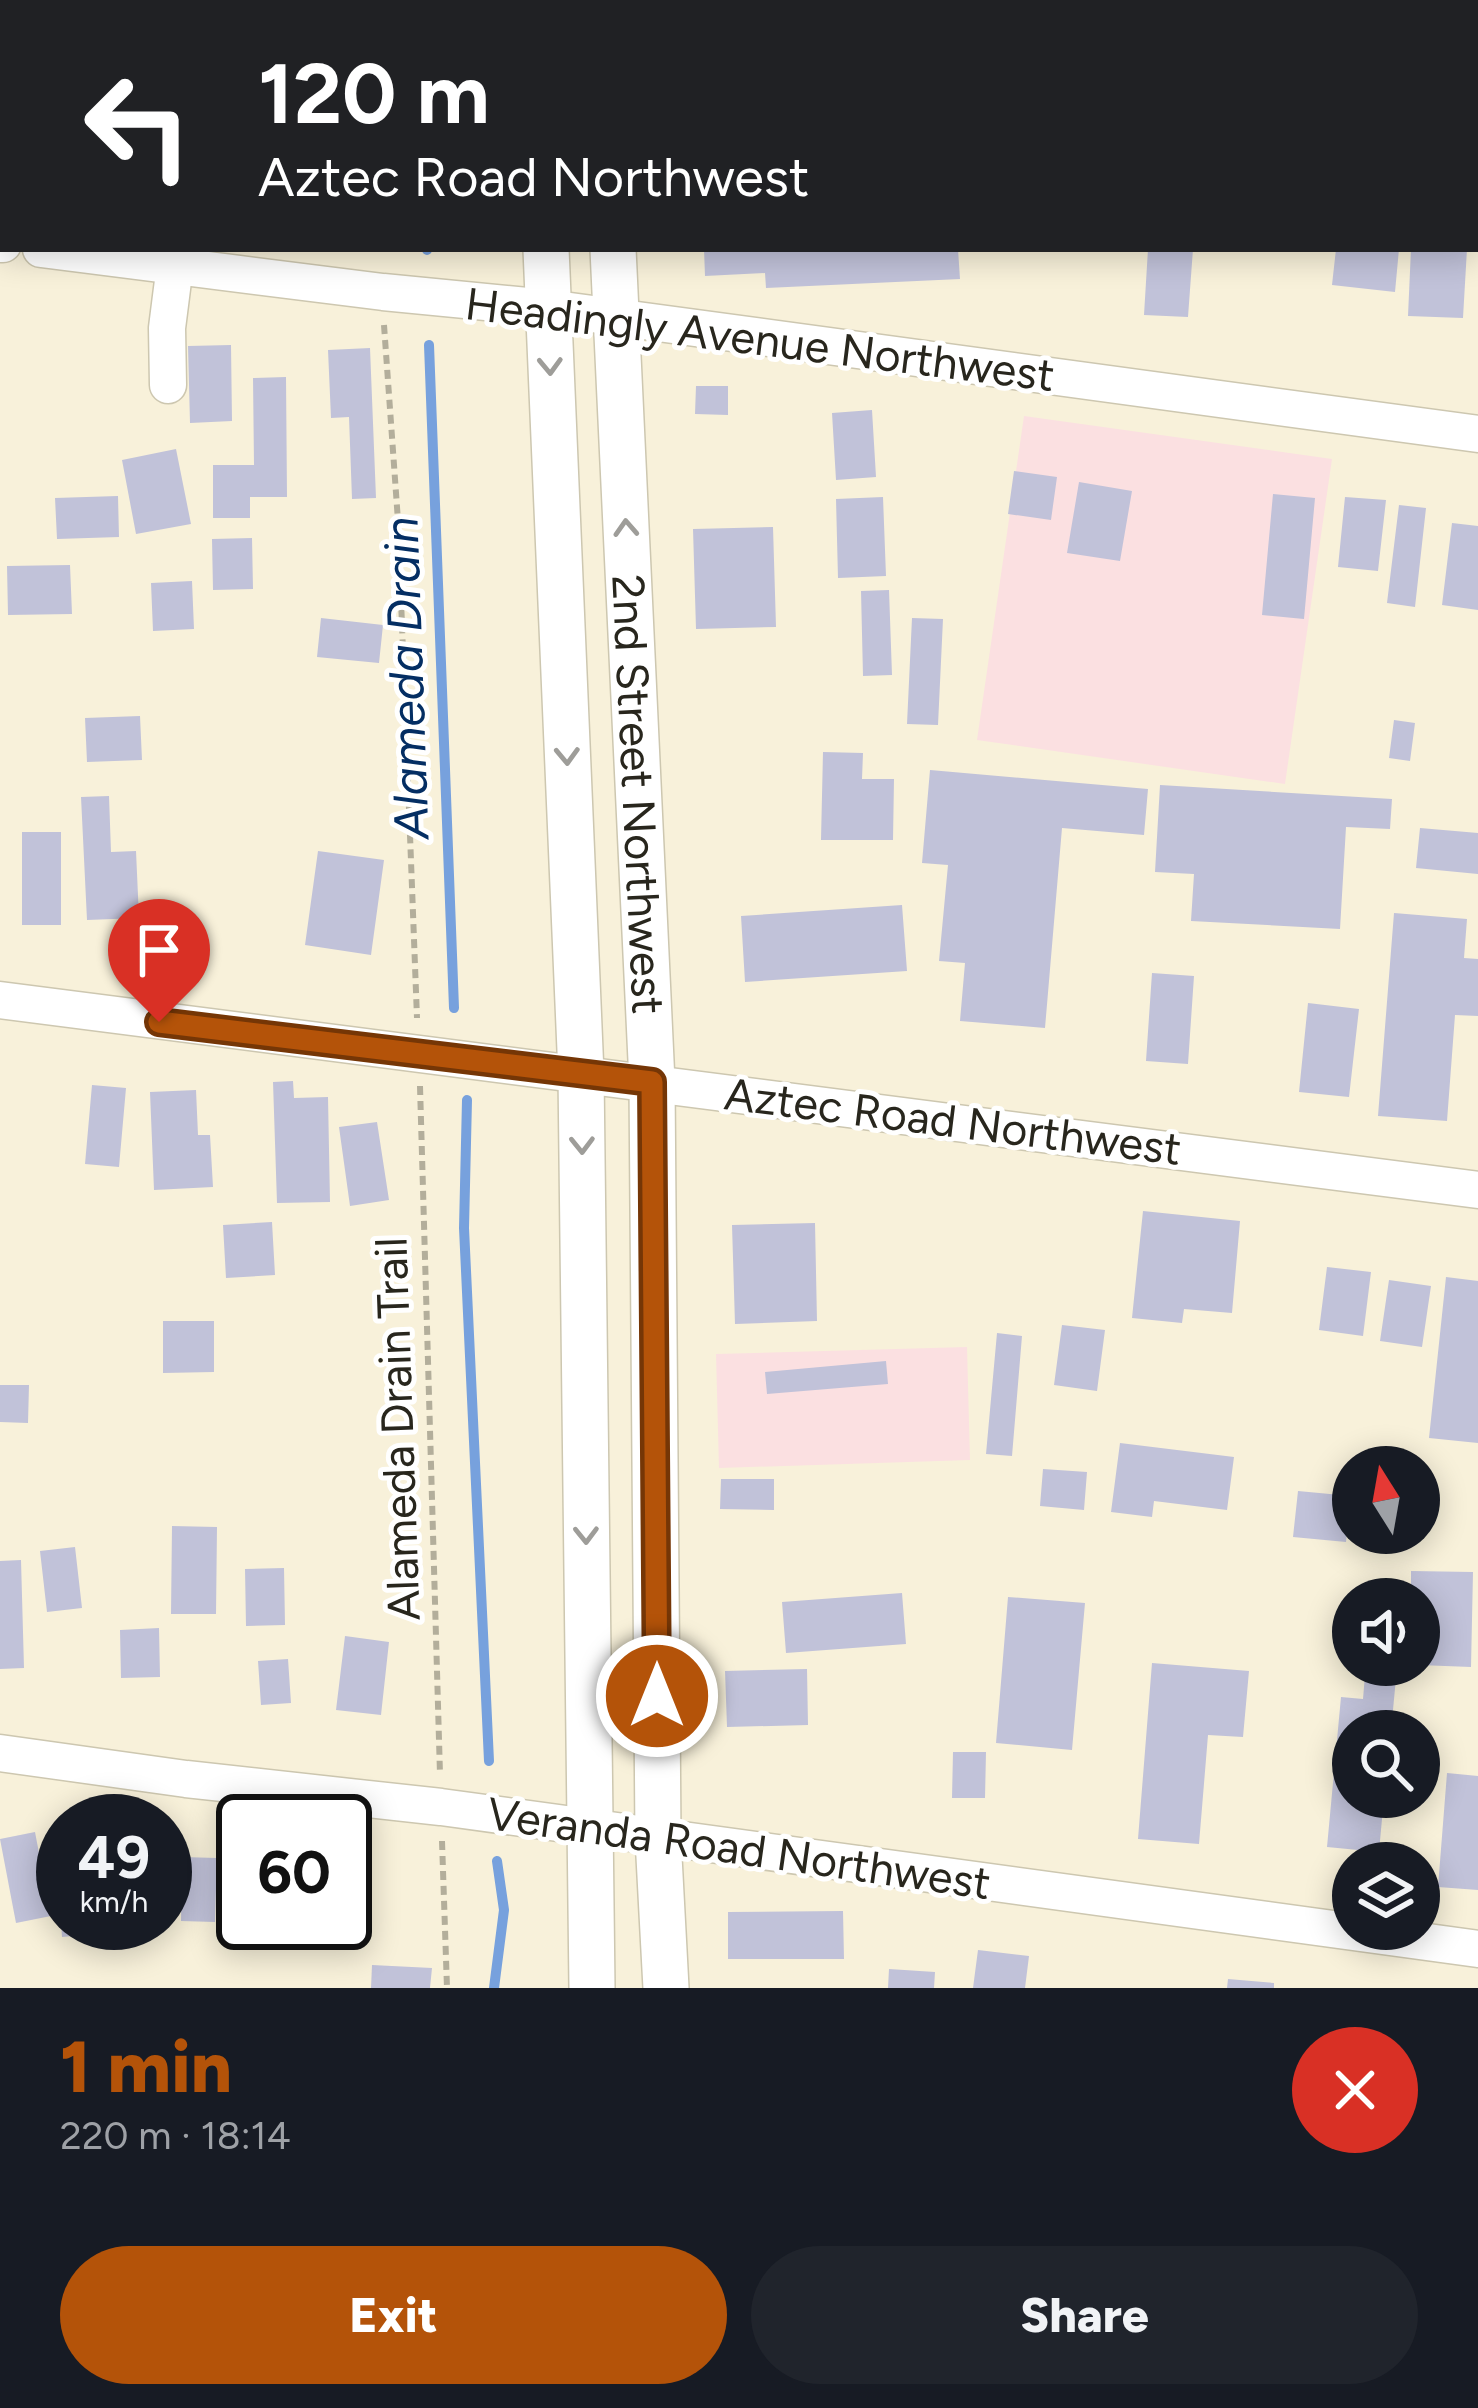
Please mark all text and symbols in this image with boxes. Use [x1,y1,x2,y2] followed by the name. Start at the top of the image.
[258,43,490,144] text: 120 m
[60,48,216,204] icon: left
[258,145,809,210] text: Aztec Road Northwest
[462,276,1058,402] street label: Headingly Avenue Northwest
[537,357,563,376] one-way arrow
[371,516,441,842] water label: Alameda Drain
[613,518,639,537] one-way arrow
[601,573,676,1016] street label: 2nd Street Northwest
[554,747,580,766] one-way arrow
[108,899,210,1022] pin
[126,917,192,983] icon: arrive
[722,1066,1184,1176] street label: Aztec Road Northwest
[568,1136,594,1155] one-way arrow
[363,1236,431,1622] street label: Alameda Drain Trail
[1332,1446,1440,1554] north arrow
[1332,1446,1440,1950] map controls
[573,1526,599,1545] one-way arrow
[1332,1578,1440,1686] button: sound
[594,1633,720,1759] position arrow
[1332,1710,1440,1818] button: search
[484,1786,994,1910] street label: Veranda Road Northwest
[216,1794,372,1950] speed limit sign: 60
[78,1821,150,1893] text: 49
[1332,1842,1440,1950] button: layers
[80,1883,148,1920] text: km/h
[60,2024,232,2110] text: 1 min
[1292,2027,1418,2153] button: close
[60,2112,291,2159] text: 220 m · 18:14
[60,2246,727,2384] button: Exit
[751,2246,1418,2384] button: Share

